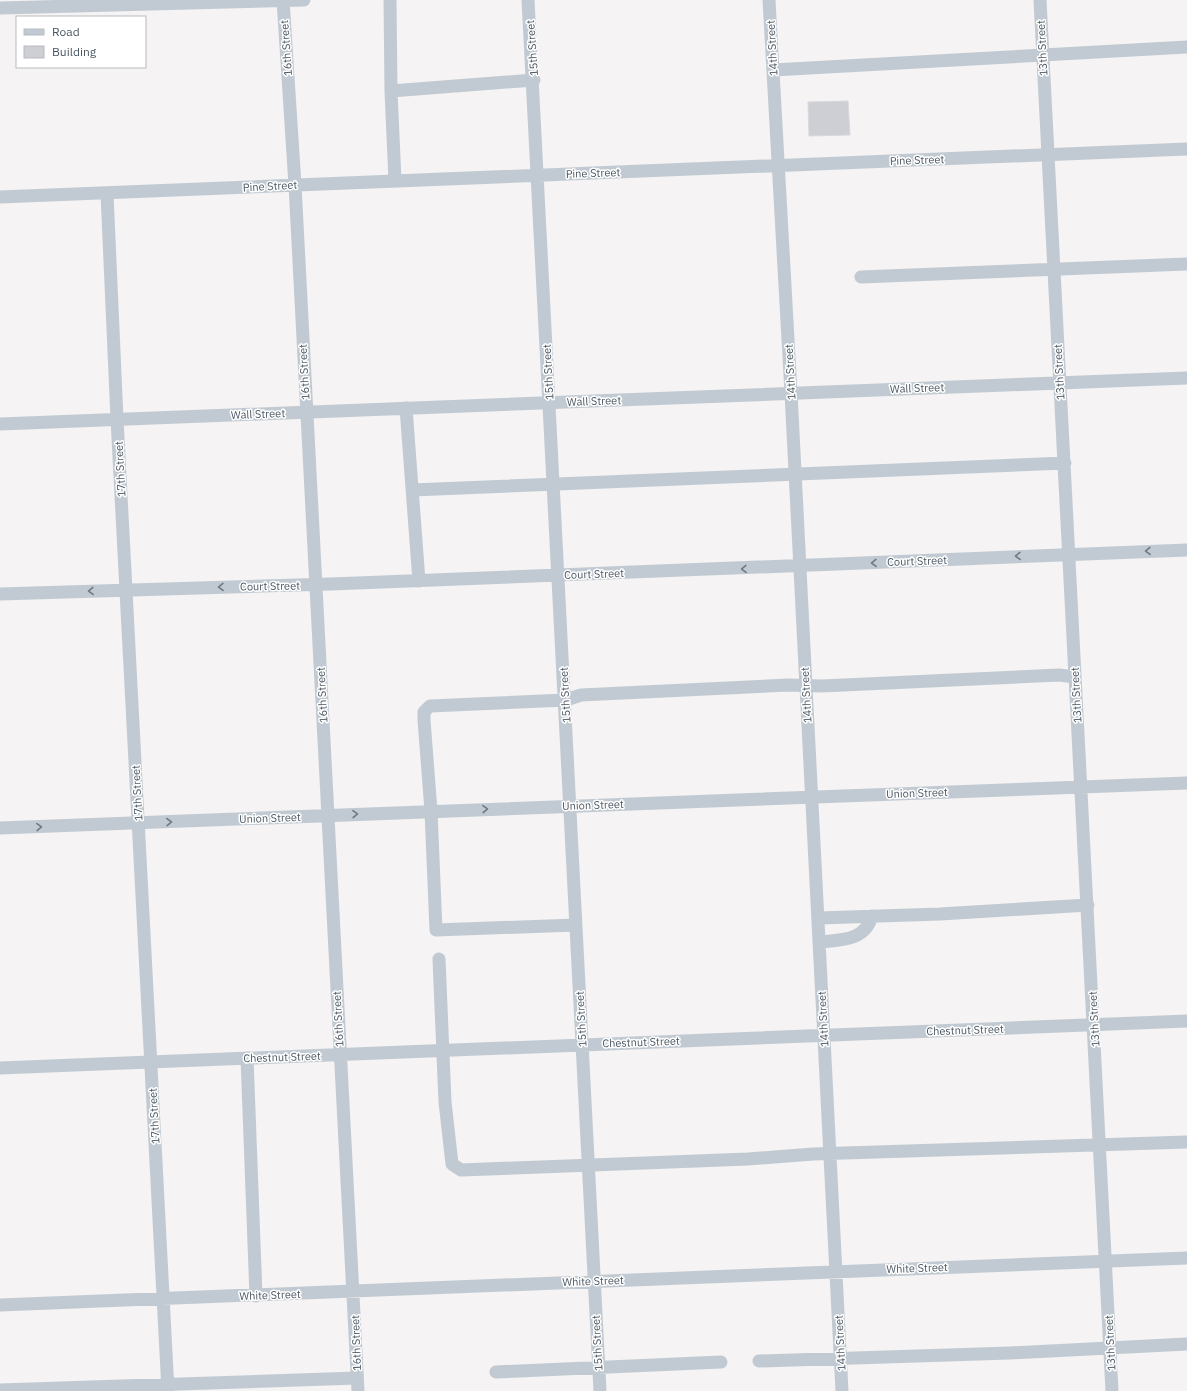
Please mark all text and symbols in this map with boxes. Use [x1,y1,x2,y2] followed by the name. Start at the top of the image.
[16,16,146,68] legend
[277,19,295,76] street label: 16th Street
[523,19,541,76] street label: 15th Street
[764,19,780,76] street label: 14th Street
[1034,19,1050,76] street label: 13th Street
[52,24,80,39] text: Road
[52,44,97,59] text: Building
[890,152,945,168] street label: Pine Street
[566,165,621,181] street label: Pine Street
[242,178,298,194] street label: Pine Street
[296,343,312,400] street label: 16th Street
[540,343,556,400] street label: 15th Street
[782,343,798,400] street label: 14th Street
[1051,343,1067,400] street label: 13th Street
[890,380,944,396] street label: Wall Street
[567,393,621,409] street label: Wall Street
[231,406,285,422] street label: Wall Street
[112,440,128,497] street label: 17th Street
[1145,547,1151,556] one-way arrow
[1015,552,1021,561] one-way arrow
[887,553,947,569] street label: Court Street
[871,558,877,567] one-way arrow
[741,564,747,573] one-way arrow
[564,566,624,582] street label: Court Street
[240,578,300,594] street label: Court Street
[218,583,224,591] one-way arrow
[88,586,94,595] one-way arrow
[314,666,330,723] street label: 16th Street
[557,666,573,723] street label: 15th Street
[798,666,814,723] street label: 14th Street
[1068,666,1084,723] street label: 13th Street
[129,764,145,821] street label: 17th Street
[886,785,948,801] street label: Union Street
[562,797,624,813] street label: Union Street
[482,805,488,813] one-way arrow
[239,810,301,826] street label: Union Street
[352,810,358,819] one-way arrow
[166,818,172,826] one-way arrow
[36,822,42,831] one-way arrow
[330,990,346,1047] street label: 16th Street
[573,990,589,1047] street label: 15th Street
[815,990,831,1047] street label: 14th Street
[1086,990,1102,1047] street label: 13th Street
[926,1022,1004,1038] street label: Chestnut Street
[602,1034,680,1050] street label: Chestnut Street
[243,1049,321,1065] street label: Chestnut Street
[146,1087,162,1144] street label: 17th Street
[886,1260,948,1276] street label: White Street
[562,1273,624,1289] street label: White Street
[239,1287,301,1303] street label: White Street
[589,1314,605,1371] street label: 15th Street
[832,1314,848,1371] street label: 14th Street
[1102,1314,1118,1371] street label: 13th Street
[348,1315,364,1371] street label: 16th Street

